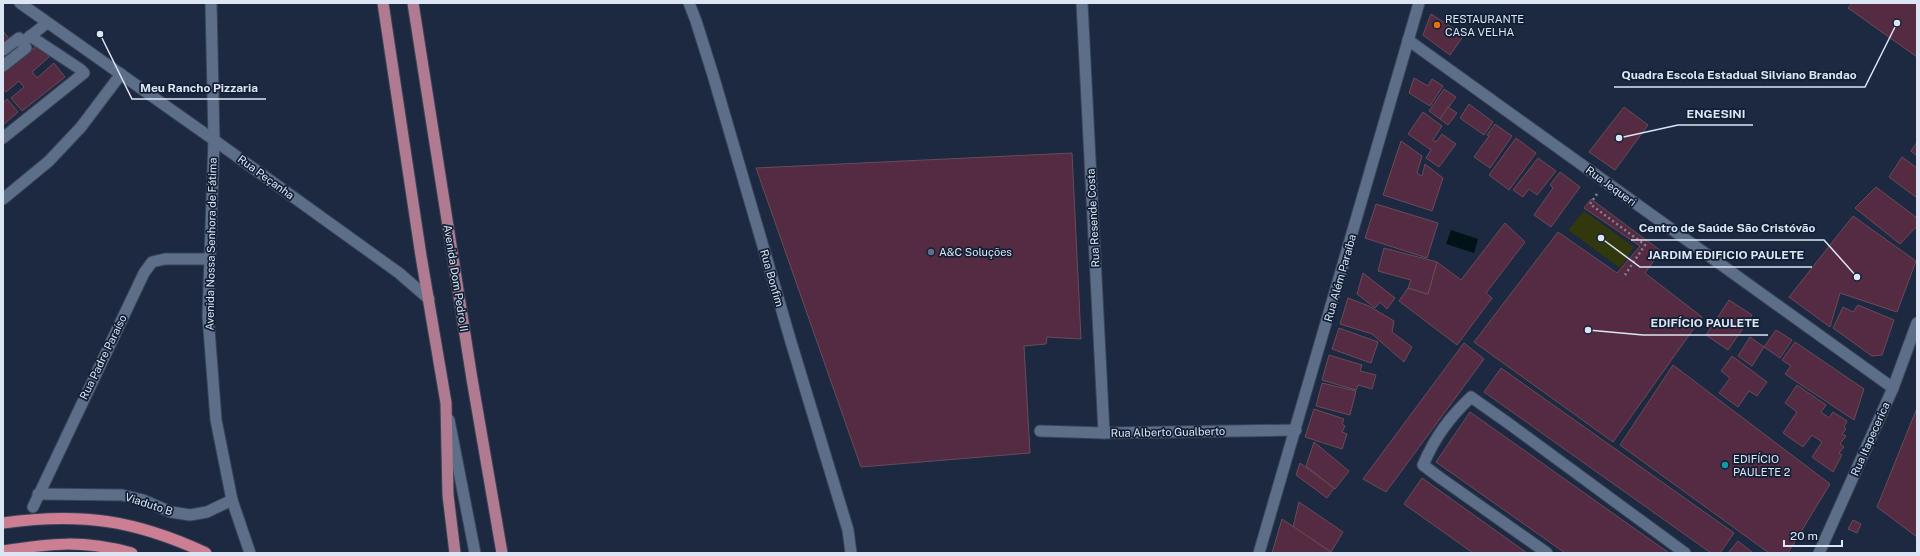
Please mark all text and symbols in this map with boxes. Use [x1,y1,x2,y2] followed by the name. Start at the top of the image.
[1445,13,1524,38] place label: RESTAURANTE CASA VELHA
[1432,20,1442,30] marker: RESTAURANTE CASA VELHA
[1614,63,1865,87] callout: Quadra Escola Estadual Silviano Brandao
[1621,68,1857,82] text: Quadra Escola Estadual Silviano Brandao
[132,75,266,99] callout: Meu Rancho Pizzaria
[140,81,258,95] text: Meu Rancho Pizzaria
[1678,101,1753,125] callout: ENGESINI
[1687,107,1745,121] text: ENGESINI
[235,153,296,202] street label: Rua Peçanha
[203,157,219,331] street label: Avenida Nossa Senhora de Fátima
[1584,164,1638,208] street label: Rua Jequeri
[1084,168,1102,268] street label: Rua Resende Costa
[1631,216,1824,240] callout: Centro de Saúde São Cristóvão
[1639,221,1815,235] text: Centro de Saúde São Cristóvão
[442,224,470,332] street label: Avenida Dom Pedro II
[1322,233,1358,323] street label: Rua Além Paraíba
[1640,243,1812,267] callout: JARDIM EDIFICIO PAULETE
[939,246,1012,259] place label: A&C Soluções
[926,247,936,257] marker: A&C Soluções
[758,248,786,308] street label: Rua Bonfim
[1648,248,1804,262] text: JARDIM EDIFICIO PAULETE
[1643,311,1768,335] callout: EDIFÍCIO PAULETE
[77,313,129,401] street label: Rua Padre Paraíso
[1651,316,1759,330] text: EDIFÍCIO PAULETE
[1848,400,1892,478] street label: Rua Itapecerica
[1111,425,1225,439] street label: Rua Alberto Gualberto
[1733,452,1791,478] place label: EDIFÍCIO PAULETE 2
[1720,460,1730,470] marker: EDIFÍCIO PAULETE 2
[124,491,174,517] street label: Viaduto B
[1784,522,1842,548] scale bar
[1790,529,1818,543] text: 20 m

